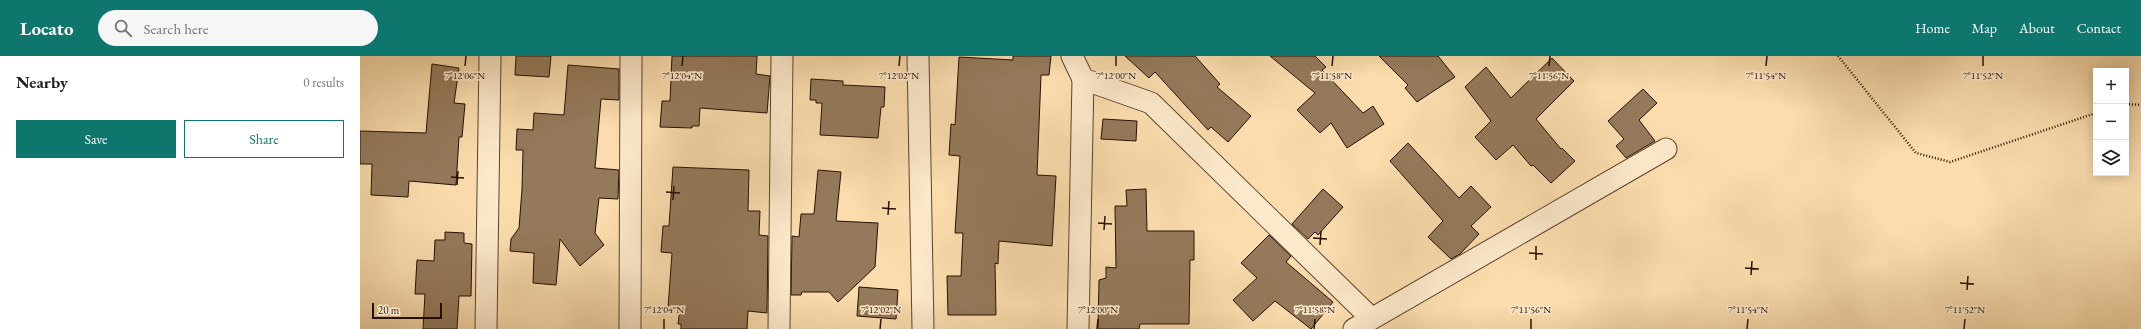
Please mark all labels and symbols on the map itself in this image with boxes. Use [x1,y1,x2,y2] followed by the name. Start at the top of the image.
[445,69,485,82] text: 7°12'06"N
[662,69,702,82] text: 7°12'04"N
[879,69,919,82] text: 7°12'02"N
[1096,69,1136,82] text: 7°12'00"N
[1312,69,1352,82] text: 7°11'58"N
[1529,69,1569,82] text: 7°11'56"N
[1746,69,1786,82] text: 7°11'54"N
[1963,69,2003,82] text: 7°11'52"N
[372,301,442,320] scale bar
[644,303,684,316] text: 7°12'04"N
[861,303,901,316] text: 7°12'02"N
[1078,303,1118,316] text: 7°12'00"N
[1295,303,1335,316] text: 7°11'58"N
[1511,303,1551,316] text: 7°11'56"N
[1728,303,1768,316] text: 7°11'54"N
[1945,303,1985,316] text: 7°11'52"N

